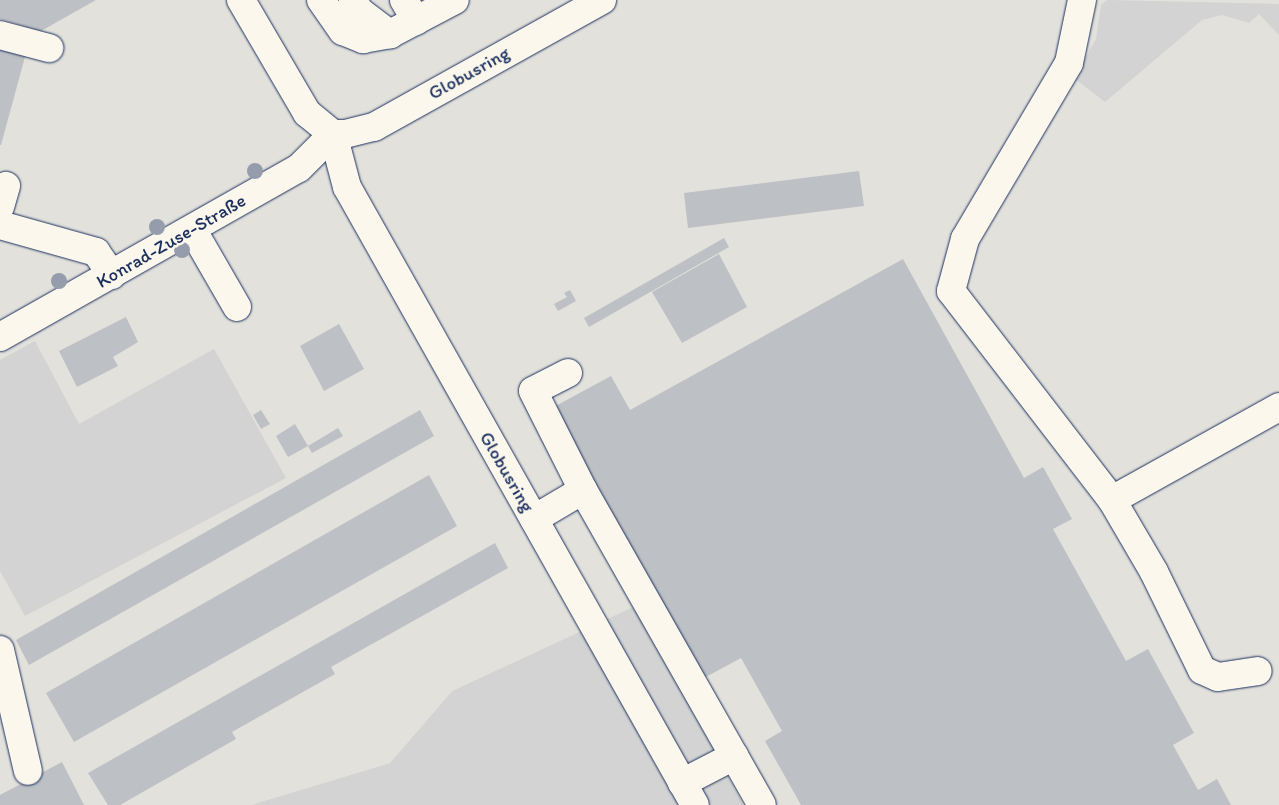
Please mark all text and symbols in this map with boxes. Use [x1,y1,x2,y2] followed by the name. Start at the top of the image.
[424,41,514,105] street label: Globusring
[92,189,250,293] street label: Konrad-Zuse-Straße
[475,428,539,516] street label: Globusring

